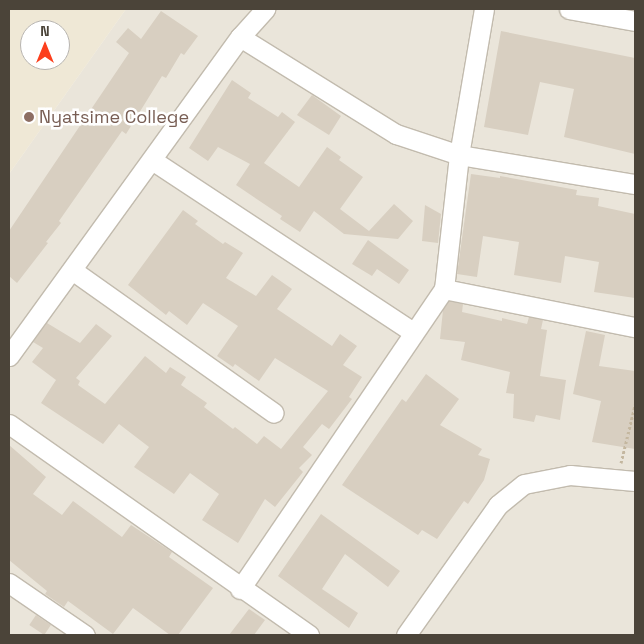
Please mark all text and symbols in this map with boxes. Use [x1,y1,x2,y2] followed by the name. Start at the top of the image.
[20,20,70,70] north arrow
[40,22,50,40] text: N
[39,106,189,128] place label: Nyatsime College
[23,111,35,123] marker: Nyatsime College

